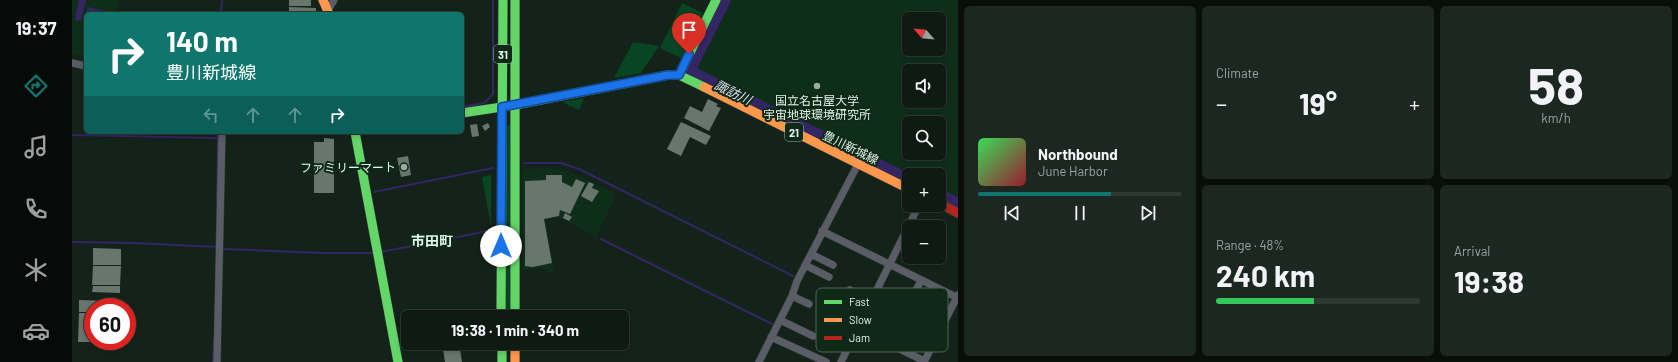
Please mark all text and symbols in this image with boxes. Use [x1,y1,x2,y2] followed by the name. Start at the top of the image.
[902,12,946,56] north arrow
[902,12,946,264] map controls
[672,13,706,54] pin
[15,17,57,39] text: 19:37
[678,19,700,41] icon: arrive
[166,24,238,58] text: 140 m
[100,28,152,80] icon: right
[494,45,512,63] road number: 31
[1528,53,1584,115] text: 58
[166,61,256,83] text: 豊川新城線
[902,64,946,108] button: sound
[1216,65,1259,81] text: Climate
[22,72,50,100] icon: directions
[712,76,756,109] water label: 諏訪川
[812,81,822,91] marker: 国立名古屋大学 宇宙地球環境研究所
[1299,85,1337,121] text: 19°
[1216,90,1227,116] text: −
[1409,90,1420,116] text: +
[763,93,871,121] place label: 国立名古屋大学 宇宙地球環境研究所
[200,104,222,126] icon: left
[242,104,264,126] icon: ahead
[284,104,306,126] icon: ahead
[326,104,348,126] icon: right
[1541,110,1571,126] text: km/h
[902,116,946,160] button: search
[785,123,803,141] road number: 21
[821,128,881,166] street label: 豊川新城線
[22,133,50,161] icon: music
[1038,145,1118,163] text: Northbound
[300,160,396,174] place label: ファミリーマート
[399,162,409,172] marker: ファミリーマート
[1038,163,1108,179] text: June Harbor
[902,168,946,212] button: +
[22,195,50,223] icon: phone
[1001,202,1023,224] icon: previous
[1069,202,1091,224] icon: pause
[1137,202,1159,224] icon: next
[902,220,946,264] button: −
[480,225,522,267] position arrow
[411,232,453,249] district label: 市田町
[1216,237,1284,253] text: Range · 48%
[1454,243,1490,259] text: Arrival
[22,256,50,284] icon: climate
[1216,257,1315,293] text: 240 km
[1454,263,1524,299] text: 19:38
[816,288,948,352] legend
[849,295,870,308] text: Fast
[84,298,136,350] speed limit sign: 60
[849,313,872,326] text: Slow
[22,317,50,345] icon: car
[451,321,579,339] text: 19:38 · 1 min · 340 m
[849,331,870,344] text: Jam

